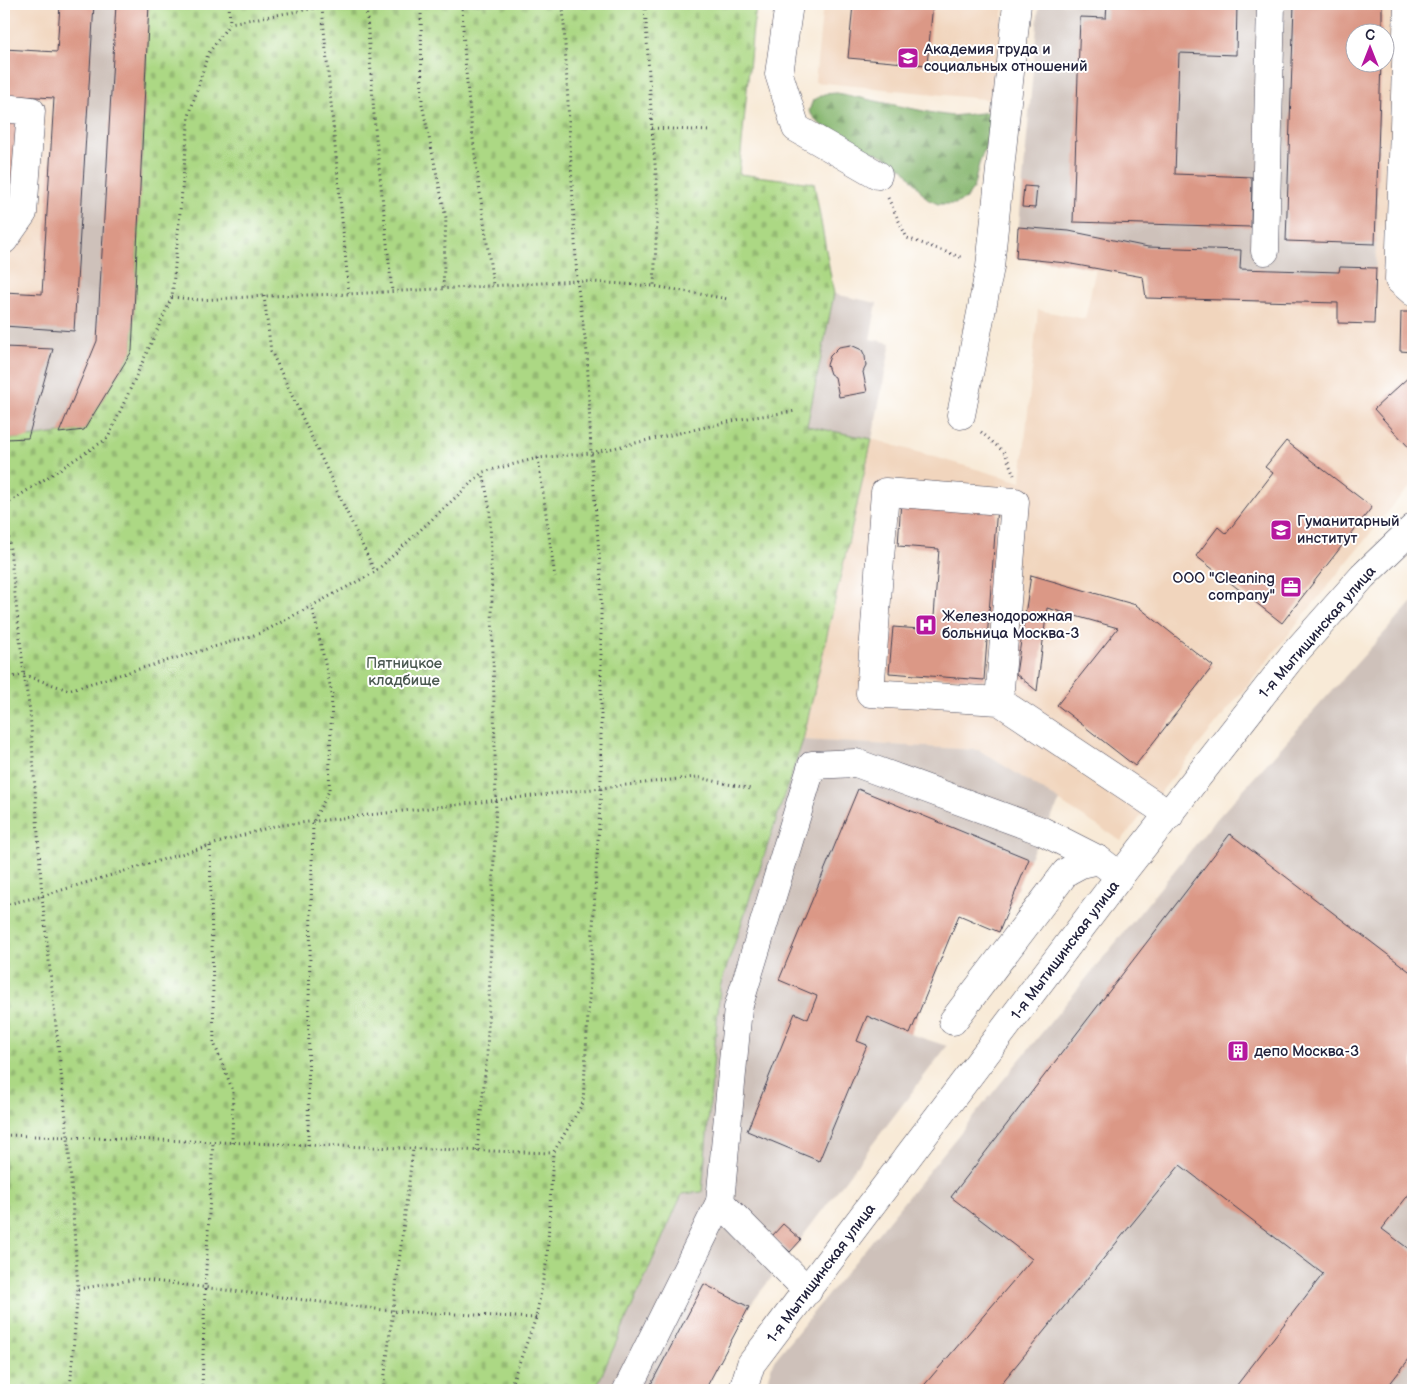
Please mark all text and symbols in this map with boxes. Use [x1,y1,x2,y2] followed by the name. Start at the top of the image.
[1344,22,1394,72] north arrow
[1365,27,1375,44] text: С
[923,40,1088,76] place label: Академия труда и социальных отношений
[896,46,920,70] school or university icon: Академия труда и социальных отношений
[1297,512,1400,548] place label: Гуманитарный институт
[1269,518,1293,542] school or university icon: Гуманитарный институт
[1255,562,1380,702] street label: 1-я Мытищинская улица
[1173,569,1275,605] place label: ООО "Cleaning company"
[1279,575,1303,599] office icon: ООО "Cleaning company"
[942,607,1080,643] place label: Железнодорожная больница Москва-3
[914,613,938,637] hospital icon: Железнодорожная больница Москва-3
[366,654,442,690] park label: Пятницкое кладбище
[1007,877,1124,1024] street label: 1-я Мытищинская улица
[1226,1039,1250,1063] building icon: депо Москва-3
[1254,1042,1359,1061] place label: депо Москва-3
[763,1200,880,1347] street label: 1-я Мытищинская улица

